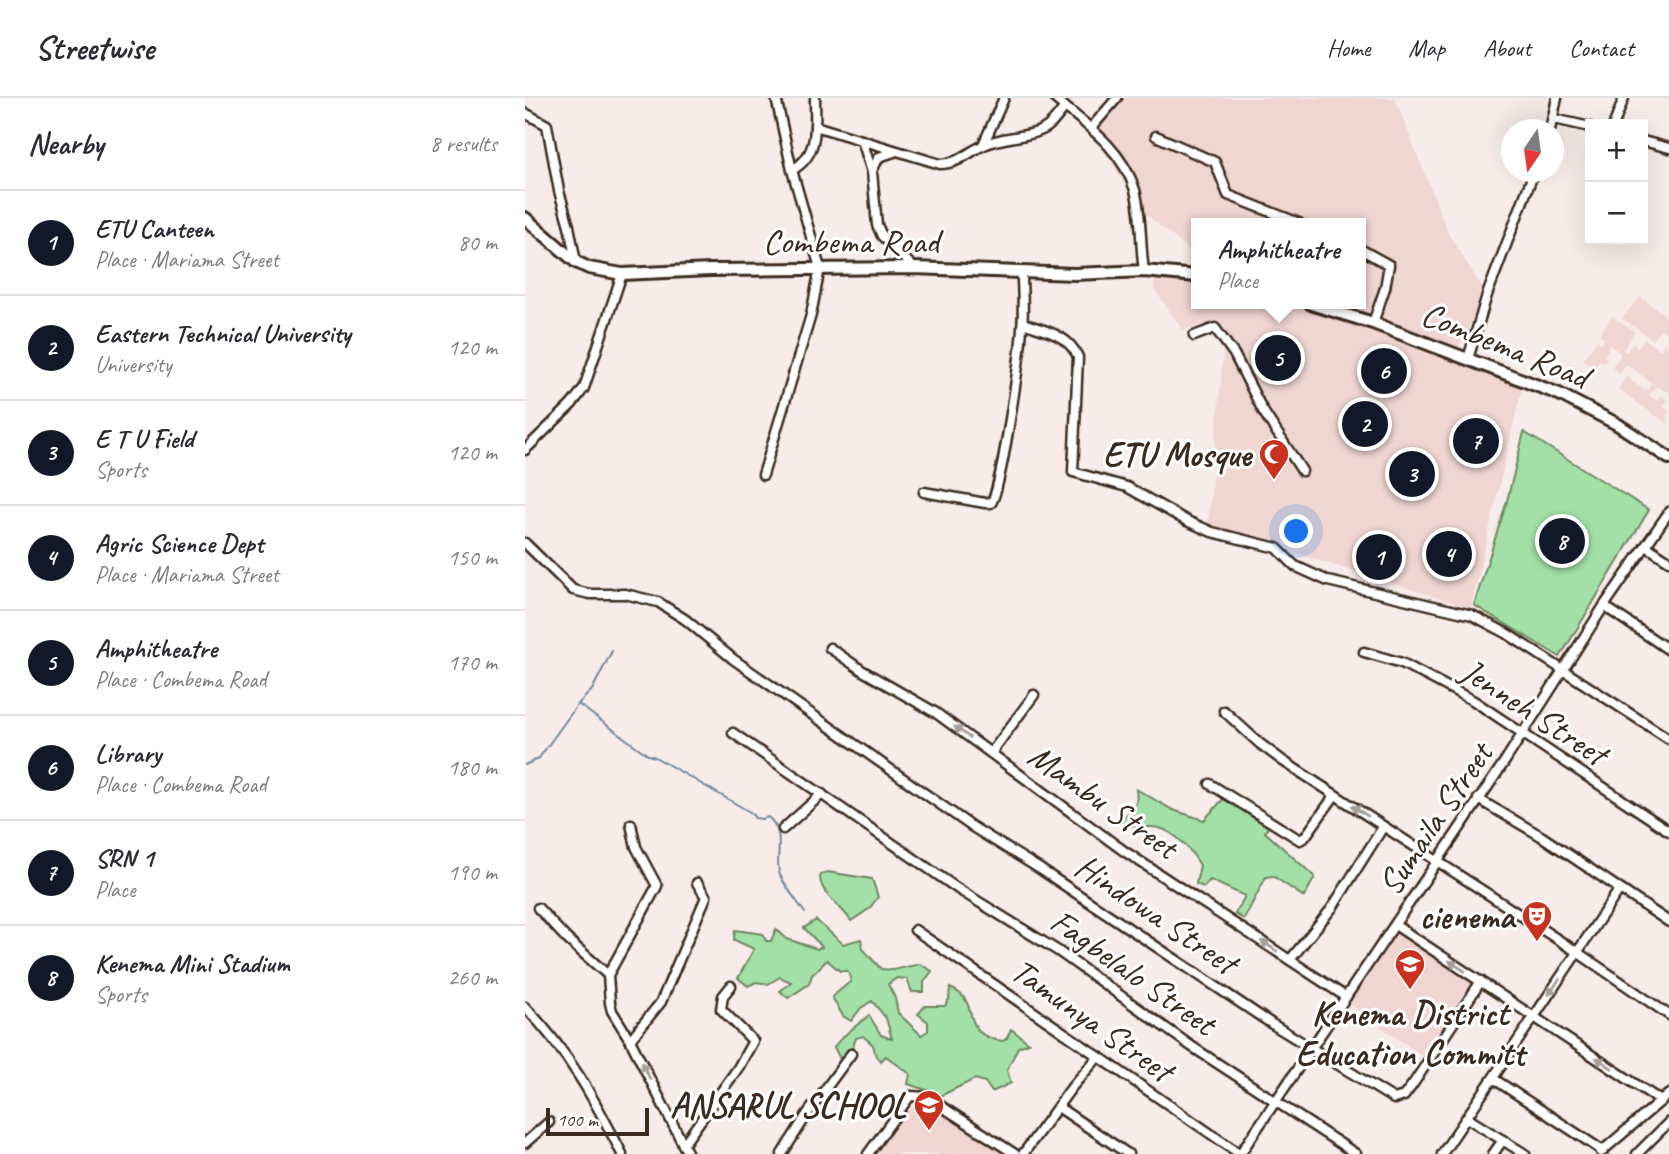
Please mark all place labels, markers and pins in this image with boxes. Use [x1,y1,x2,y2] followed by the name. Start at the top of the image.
[1255,332,1301,384] pin: 5
[1361,345,1407,397] pin: 6
[1342,398,1388,450] pin: 2
[1453,415,1499,467] pin: 7
[1103,432,1253,477] place label: ETU Mosque
[1257,437,1291,481] mosque icon: ETU Mosque
[1389,448,1435,500] pin: 3
[1539,515,1585,567] pin: 8
[1426,528,1472,580] pin: 4
[1356,531,1402,583] pin: 1
[1419,894,1517,939] place label: cienema
[1520,899,1554,943] theatre icon: cienema
[1393,947,1427,991] school or university icon: Kenema District Education Committ
[1296,991,1529,1076] place label: Kenema District Education Committ
[670,1083,907,1128] place label: ANSARUL SCHOOL
[912,1088,946,1132] school or university icon: ANSARUL SCHOOL

